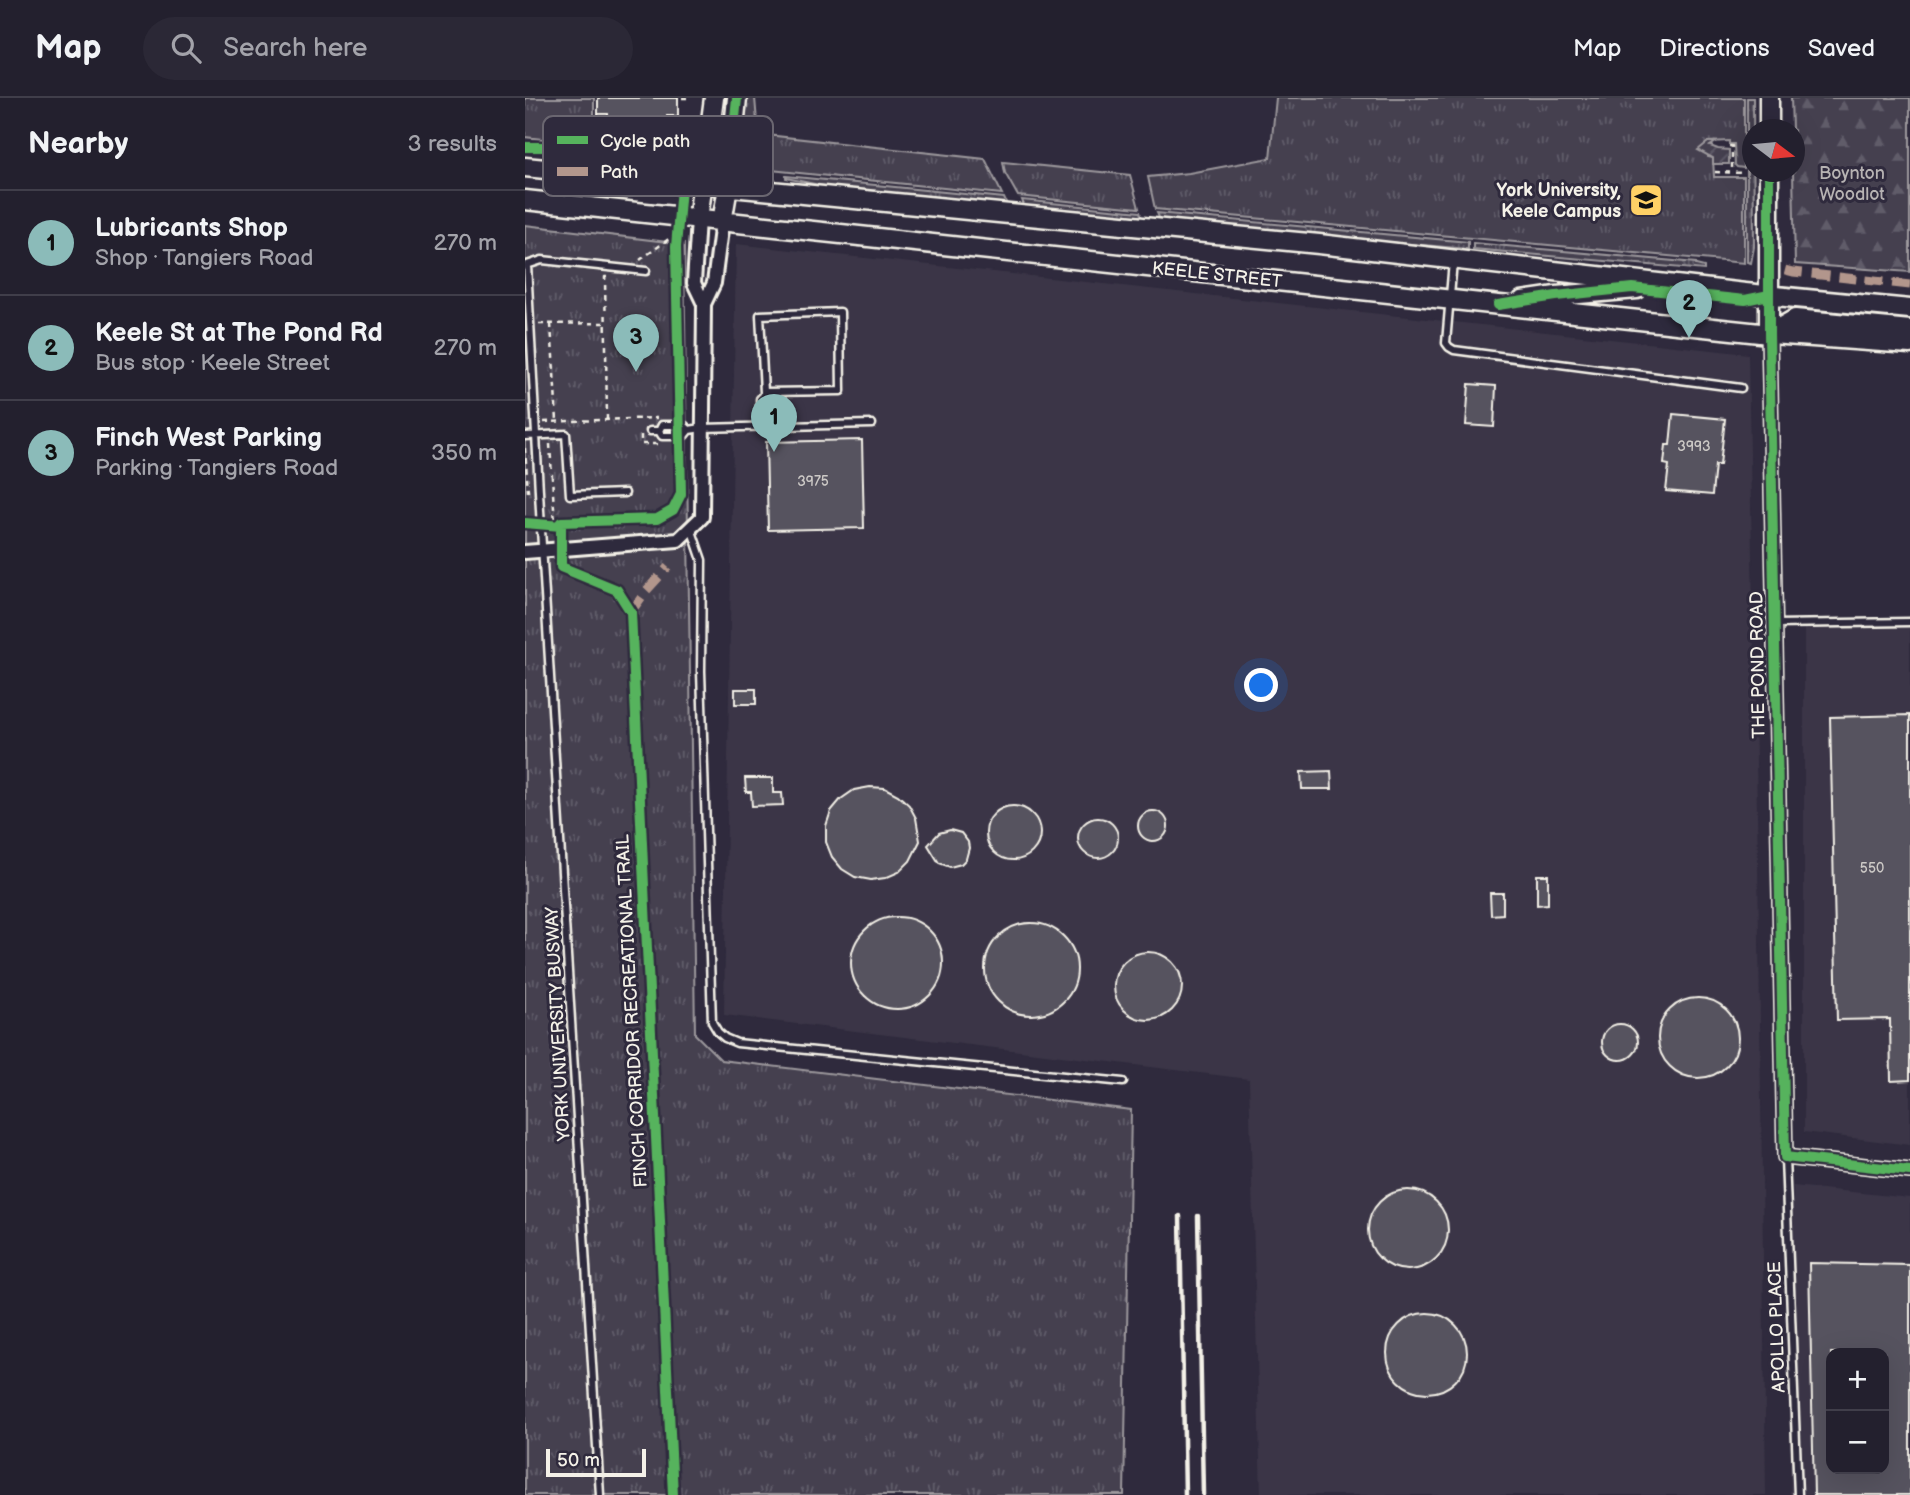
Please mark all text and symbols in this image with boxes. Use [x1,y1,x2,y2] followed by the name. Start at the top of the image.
[143,17,633,80] search box
[35,28,101,68] text: Map
[167,29,205,67] icon: search
[223,33,367,64] text: Search here
[1573,34,1621,63] text: Map
[1659,34,1770,63] text: Directions
[1808,34,1875,63] text: Saved
[543,116,773,196] legend
[1742,119,1805,182] north arrow
[28,126,128,162] text: Nearby
[408,130,497,158] text: 3 results
[600,130,690,153] text: Cycle path
[600,161,638,184] text: Path
[1819,163,1885,205] park label: Boynton Woodlot
[1497,180,1621,222] place label: York University, Keele Campus
[1627,181,1665,219] school or university icon: York University, Keele Campus
[95,213,288,244] text: Lubricants Shop
[46,229,56,257] text: 1
[433,229,497,257] text: 270 m
[95,244,314,272] text: Shop · Tangiers Road
[1151,258,1283,292] street label: KEELE STREET
[1666,280,1712,338] pin: 2
[613,314,659,372] pin: 3
[95,318,383,349] text: Keele St at The Pond Rd
[44,334,58,362] text: 2
[433,334,497,362] text: 270 m
[95,349,330,377] text: Bus stop · Keele Street
[751,394,797,452] pin: 1
[95,423,322,454] text: Finch West Parking
[1677,438,1711,455] house number: 3993
[44,439,58,467] text: 3
[431,439,497,467] text: 350 m
[95,454,338,482] text: Parking · Tangiers Road
[797,473,829,490] house number: 3975
[1746,591,1770,739] street label: THE POND ROAD
[1244,668,1278,702] your location
[612,833,652,1188] street label: FINCH CORRIDOR RECREATIONAL TRAIL
[1860,860,1884,877] house number: 550
[541,906,575,1143] street label: YORK UNIVERSITY BUSWAY
[1764,1261,1790,1393] street label: APOLLO PLACE
[1826,1348,1889,1474] map controls
[1826,1348,1889,1411] button: +
[1826,1411,1889,1474] button: −
[546,1446,646,1478] scale bar
[557,1449,600,1472] text: 50 m

